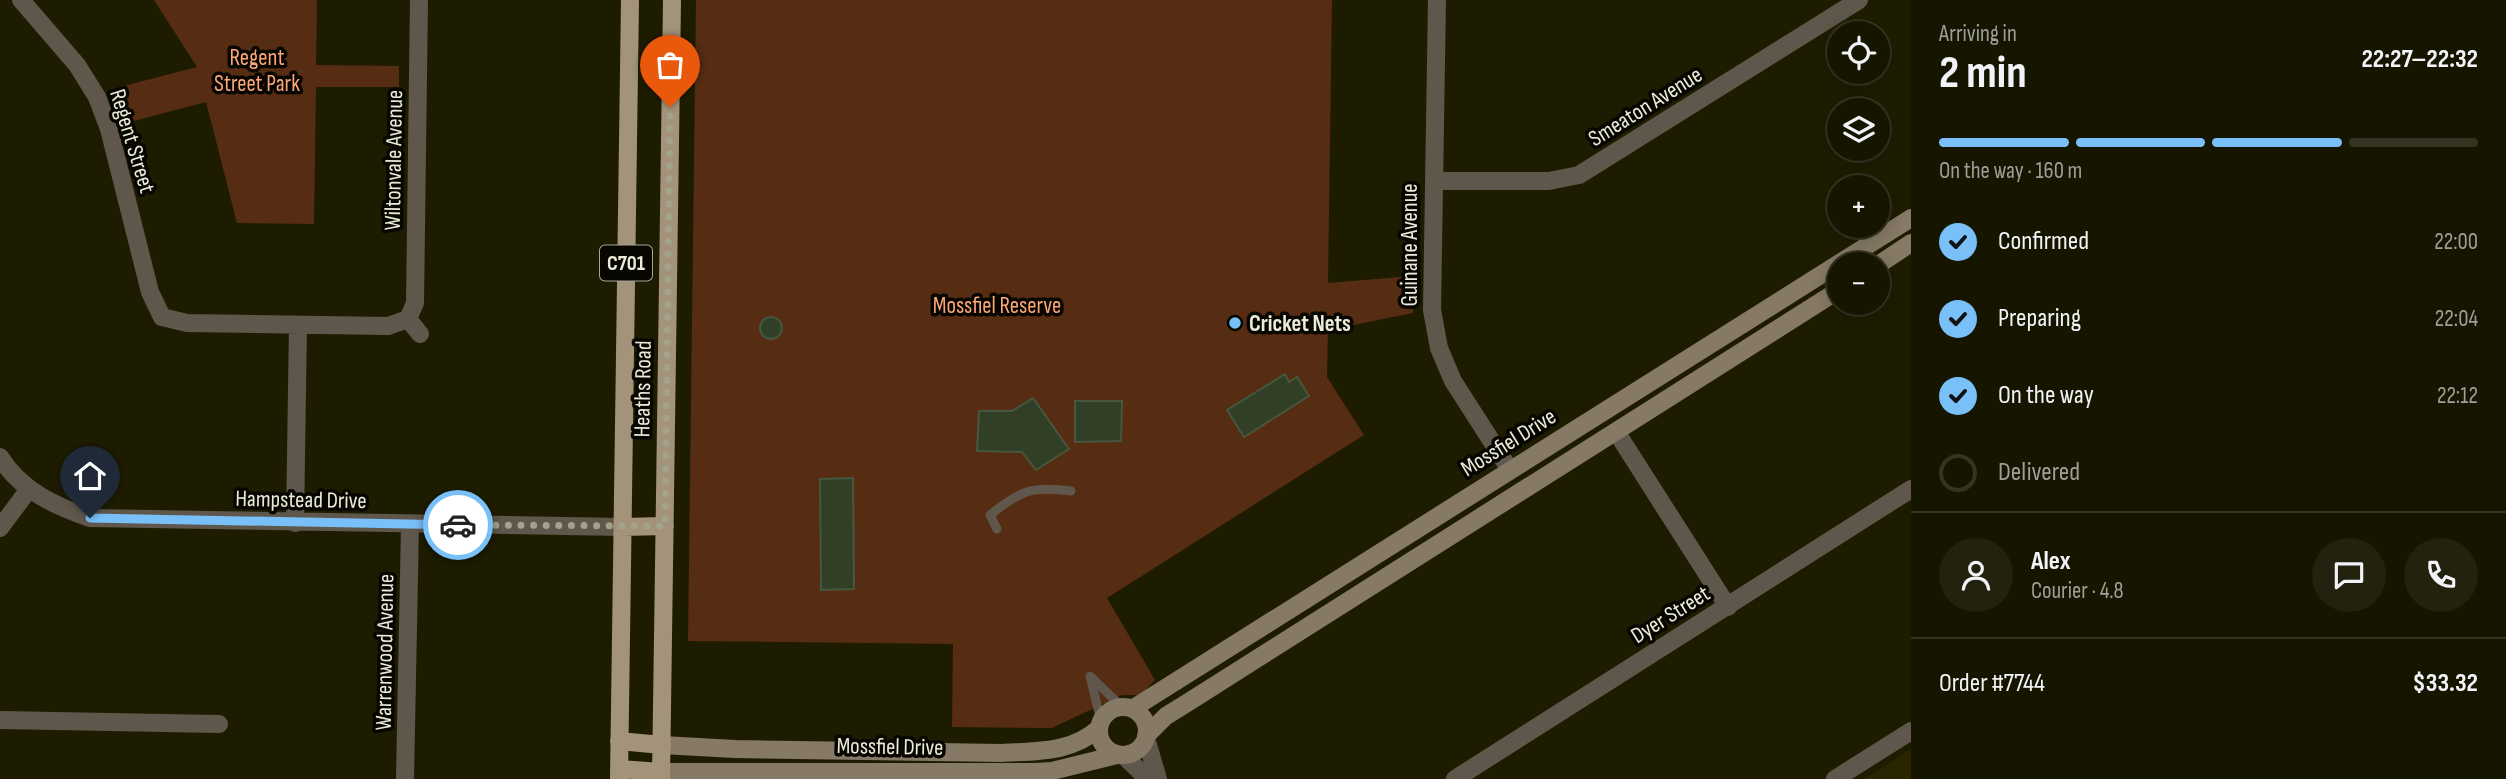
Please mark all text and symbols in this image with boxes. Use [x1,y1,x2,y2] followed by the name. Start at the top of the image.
[1939,20,2017,48] text: Arriving in
[1827,21,1890,315] map controls
[1827,21,1890,84] button: locate
[640,35,700,107] pin
[214,44,300,98] park label: Regent Street Park
[2361,44,2478,75] text: 22:27–22:32
[651,46,689,84] icon: bag
[1939,46,2027,101] text: 2 min
[1583,61,1708,153] street label: Smeaton Avenue
[103,86,161,197] street label: Regent Street
[379,90,409,231] street label: Wiltonvale Avenue
[1827,98,1890,161] button: layers
[1939,157,2082,185] text: On the way · 160 m
[1827,175,1890,238] button: +
[1396,183,1424,307] street label: Guinane Avenue
[1939,223,1977,261] icon: check
[1998,226,2089,257] text: Confirmed
[2434,228,2478,256] text: 22:00
[600,246,652,280] road number: C701
[1827,252,1890,315] button: −
[933,292,1061,320] park label: Mossfiel Reserve
[1939,300,1977,338] icon: check
[1998,303,2081,334] text: Preparing
[2435,305,2478,333] text: 22:04
[1249,310,1351,338] place label: Cricket Nets
[1227,315,1243,331] marker: Cricket Nets
[628,340,658,438] street label: Heaths Road
[1939,377,1977,415] icon: check
[1998,380,2094,411] text: On the way
[2437,382,2478,410] text: 22:12
[1456,403,1561,483] street label: Mossfiel Drive
[60,446,120,518] pin
[71,457,109,495] icon: home
[1998,457,2080,488] text: Delivered
[235,485,367,515] street label: Hampstead Drive
[423,490,493,560] courier
[439,506,477,544] icon: car
[1939,538,2013,612] button: person
[2312,538,2386,612] button: chat
[2404,538,2478,612] button: phone
[2031,546,2071,577] text: Alex
[370,574,400,731] street label: Warrenwood Avenue
[2031,577,2124,605] text: Courier · 4.8
[1626,580,1715,650] street label: Dyer Street
[1939,668,2045,699] text: Order #7744
[2412,668,2478,699] text: $33.32
[836,732,944,762] street label: Mossfiel Drive

